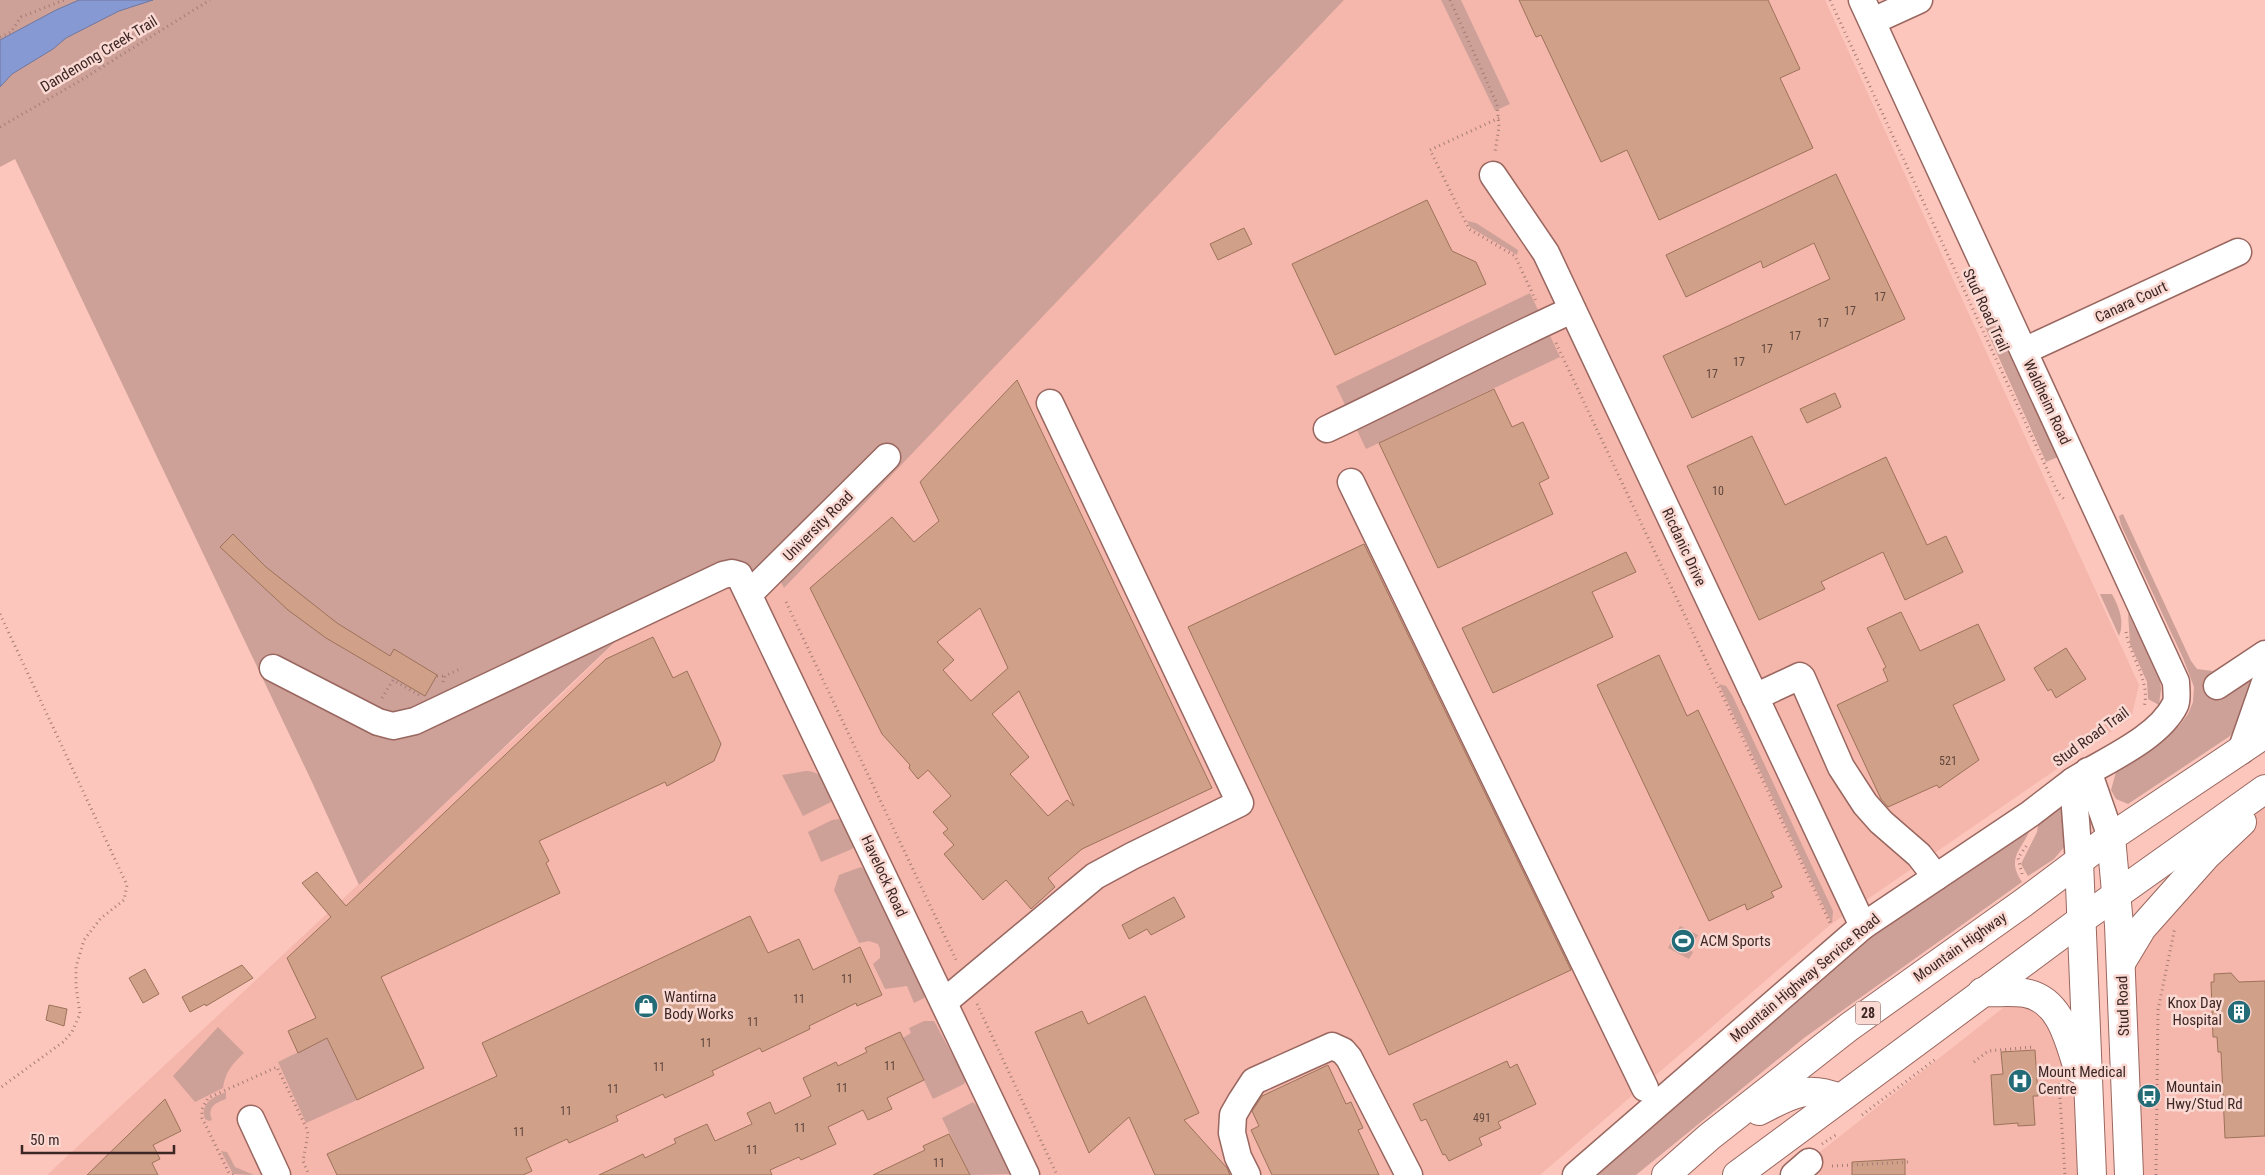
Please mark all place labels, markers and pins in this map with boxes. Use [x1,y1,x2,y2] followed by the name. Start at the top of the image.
[1670,928,1696,954] sports icon: ACM Sports
[1700,932,1771,950] place label: ACM Sports
[664,988,734,1023] place label: Wantirna Body Works
[633,993,659,1019] shop icon: Wantirna Body Works
[2167,994,2222,1029] place label: Knox Day Hospital
[2226,999,2252,1025] building icon: Knox Day Hospital
[2038,1063,2126,1098] place label: Mount Medical Centre
[2007,1068,2033,1094] hospital icon: Mount Medical Centre
[2166,1078,2243,1113] place label: Mountain Hwy/Stud Rd
[2136,1083,2162,1109] bus stop icon: Mountain Hwy/Stud Rd

